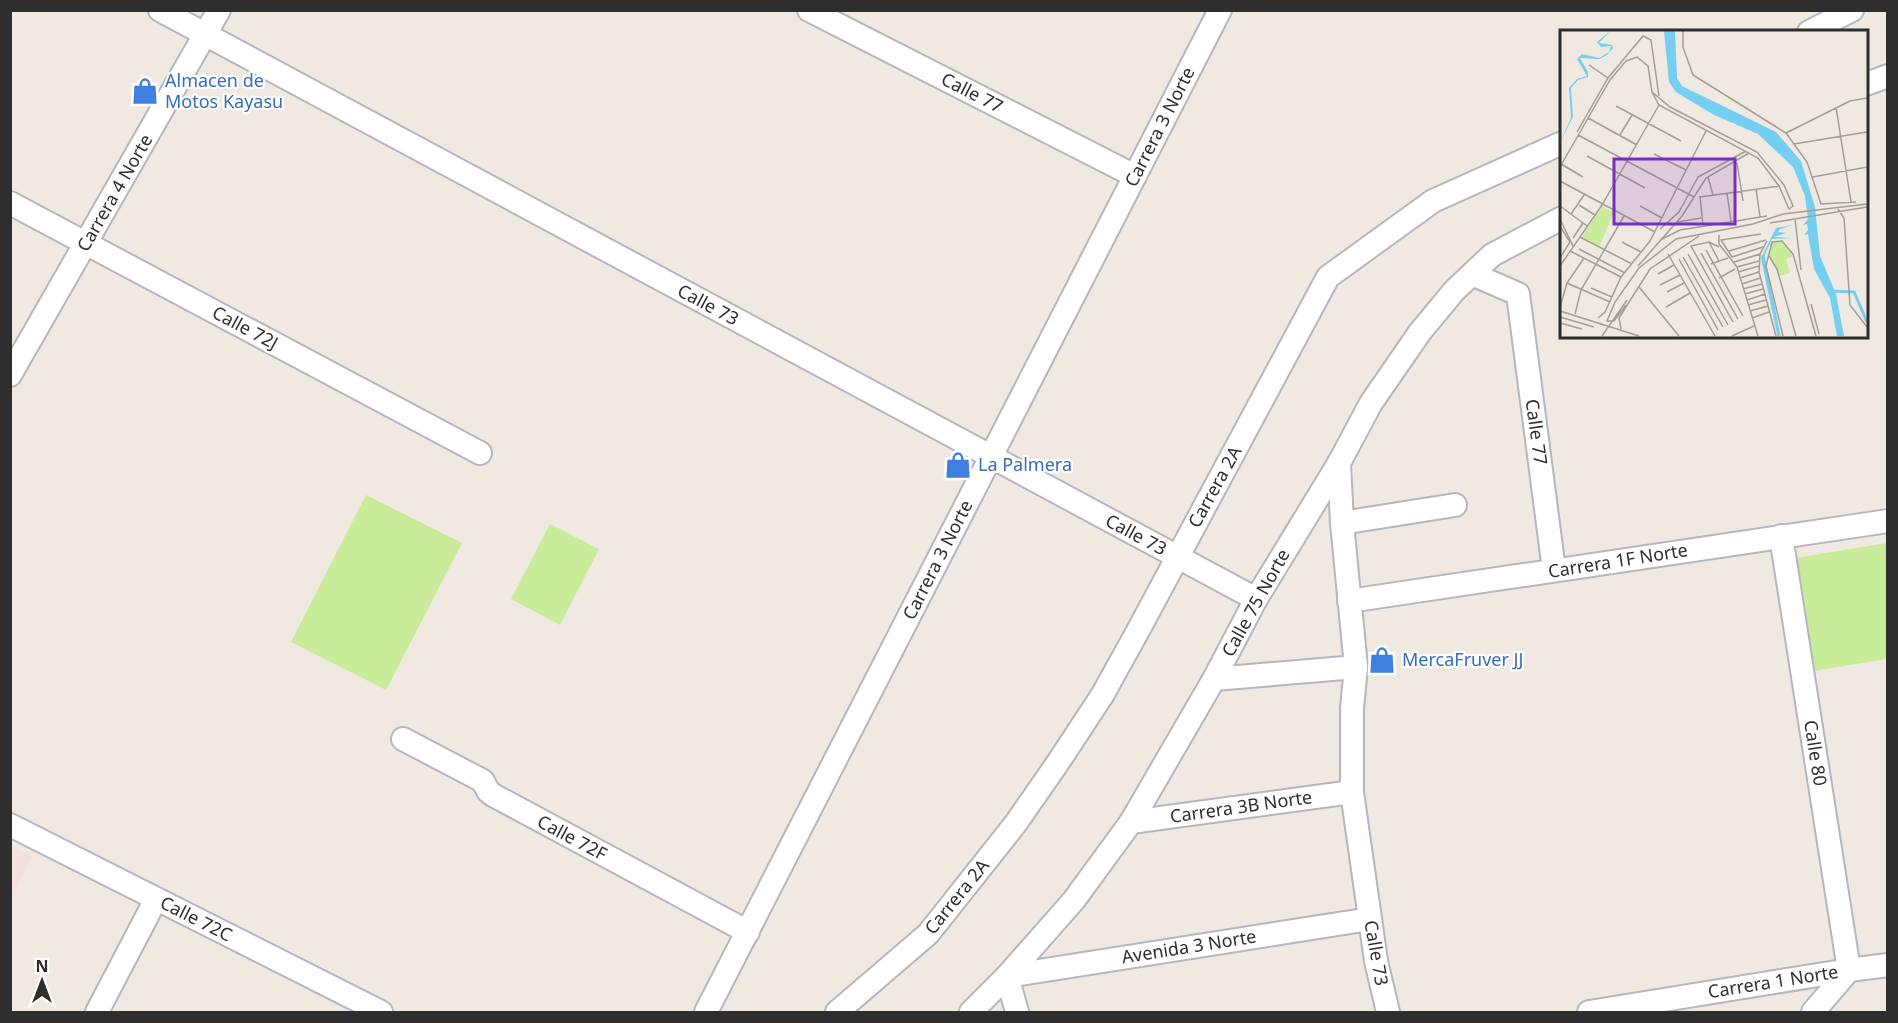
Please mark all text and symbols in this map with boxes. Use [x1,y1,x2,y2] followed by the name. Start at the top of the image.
[1560,30,1868,338] inset map
[1119,62,1200,191] street label: Carrera 3 Norte
[938,66,1007,118] street label: Calle 77
[165,68,283,113] place label: Almacen de Motos Kayasu
[130,76,160,106] shop icon: Almacen de Motos Kayasu
[71,130,157,255] street label: Carrera 4 Norte
[674,278,743,330] street label: Calle 73
[208,300,282,354] street label: Calle 72J
[1521,397,1553,466] street label: Calle 77
[1182,441,1247,532] street label: Carrera 2A
[943,450,973,480] shop icon: La Palmera
[978,452,1072,476] place label: La Palmera
[897,495,978,624] street label: Carrera 3 Norte
[1102,508,1171,560] street label: Calle 73
[1546,537,1689,583] street label: Carrera 1F Norte
[1216,544,1295,661] street label: Calle 75 Norte
[1367,645,1397,675] shop icon: MercaFruver JJ
[1402,647,1523,671] place label: MercaFruver JJ
[1799,718,1833,787] street label: Calle 80
[1168,784,1313,828] street label: Carrera 3B Norte
[533,809,611,865] street label: Calle 72F
[919,854,994,939] street label: Carrera 2A
[156,890,236,946] street label: Calle 72C
[1359,918,1395,988] street label: Calle 73
[1120,924,1258,969] street label: Avenida 3 Norte
[12,951,72,1011] north arrow
[35,955,49,977] text: N
[1706,959,1840,1003] street label: Carrera 1 Norte

